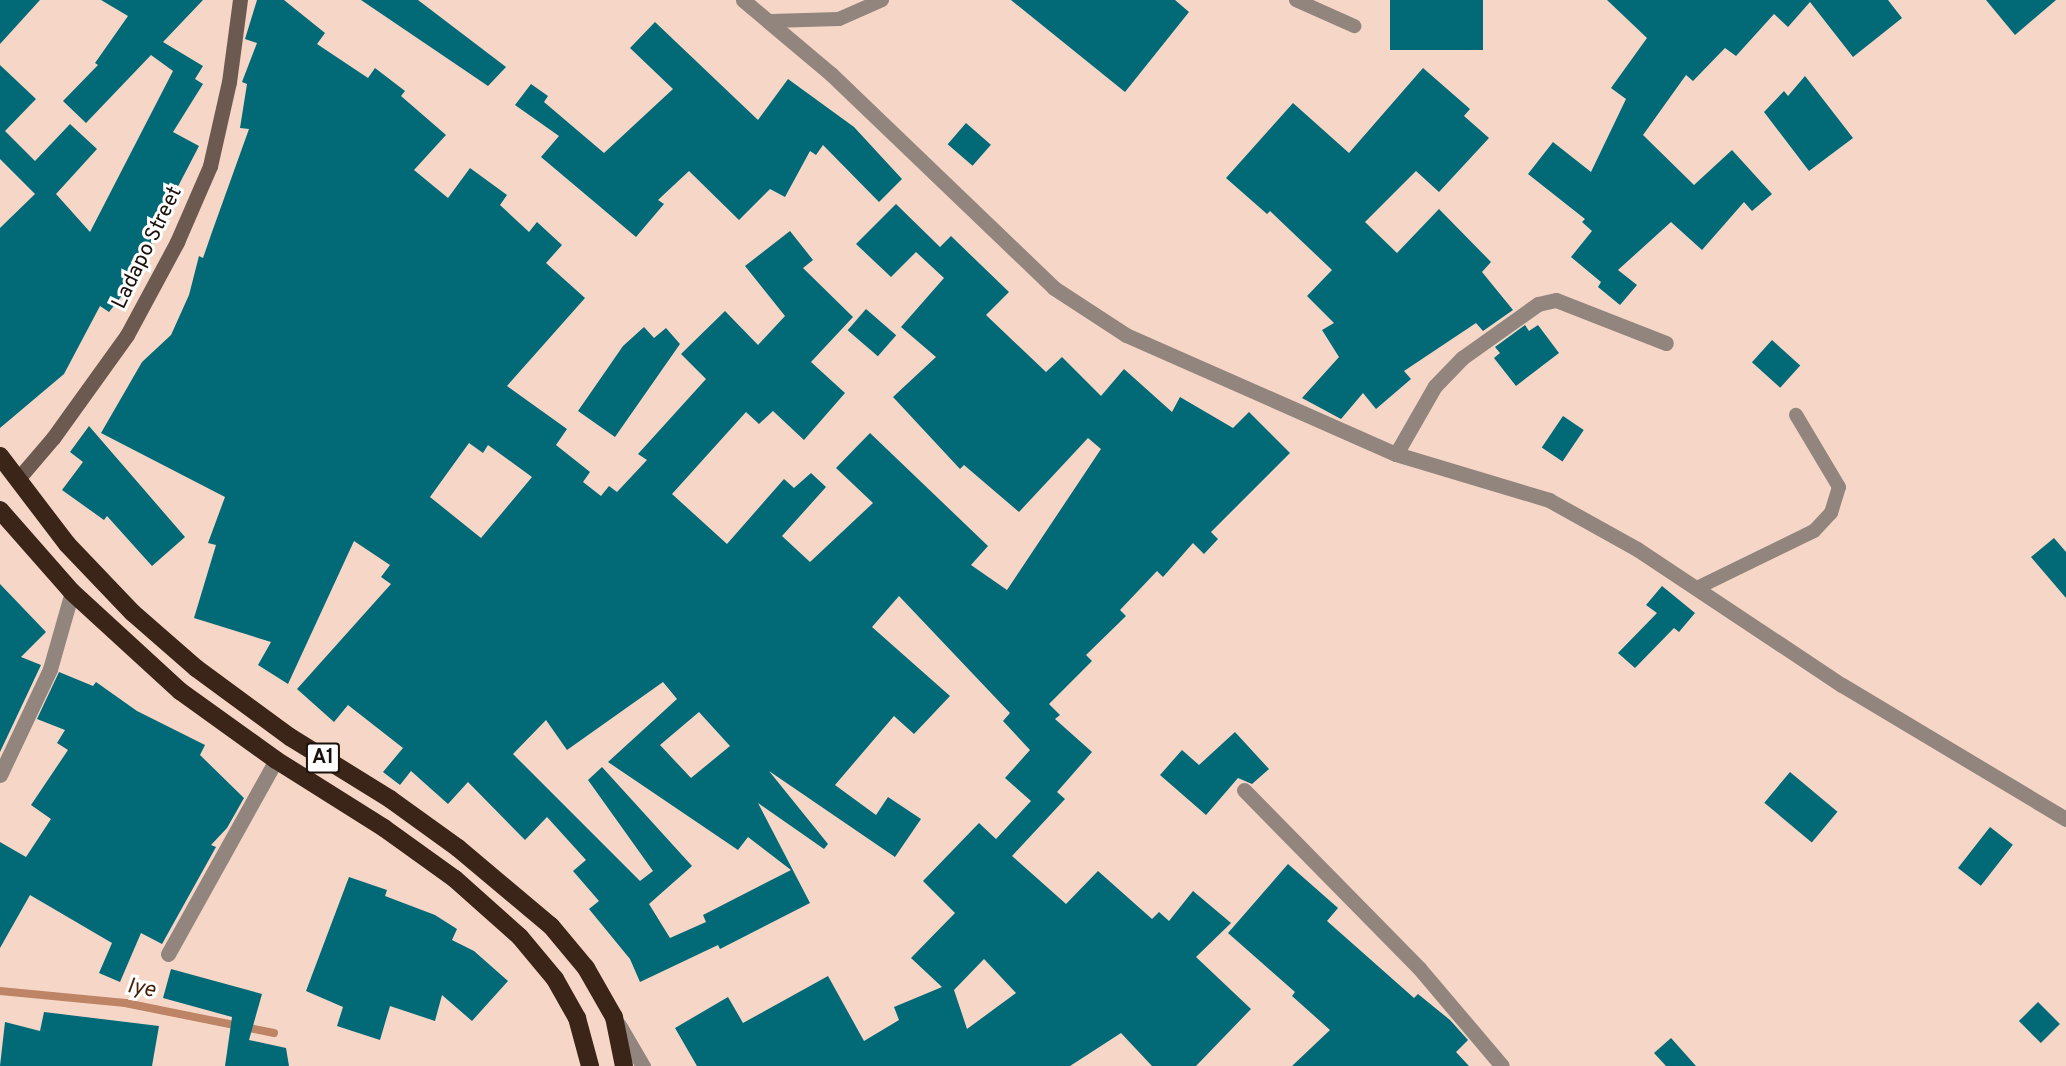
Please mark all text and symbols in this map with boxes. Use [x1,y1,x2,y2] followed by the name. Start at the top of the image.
[108,183,188,313] street label: Ladapo Street
[305,741,341,775] road number: A1
[125,974,157,1004] water label: Iye

